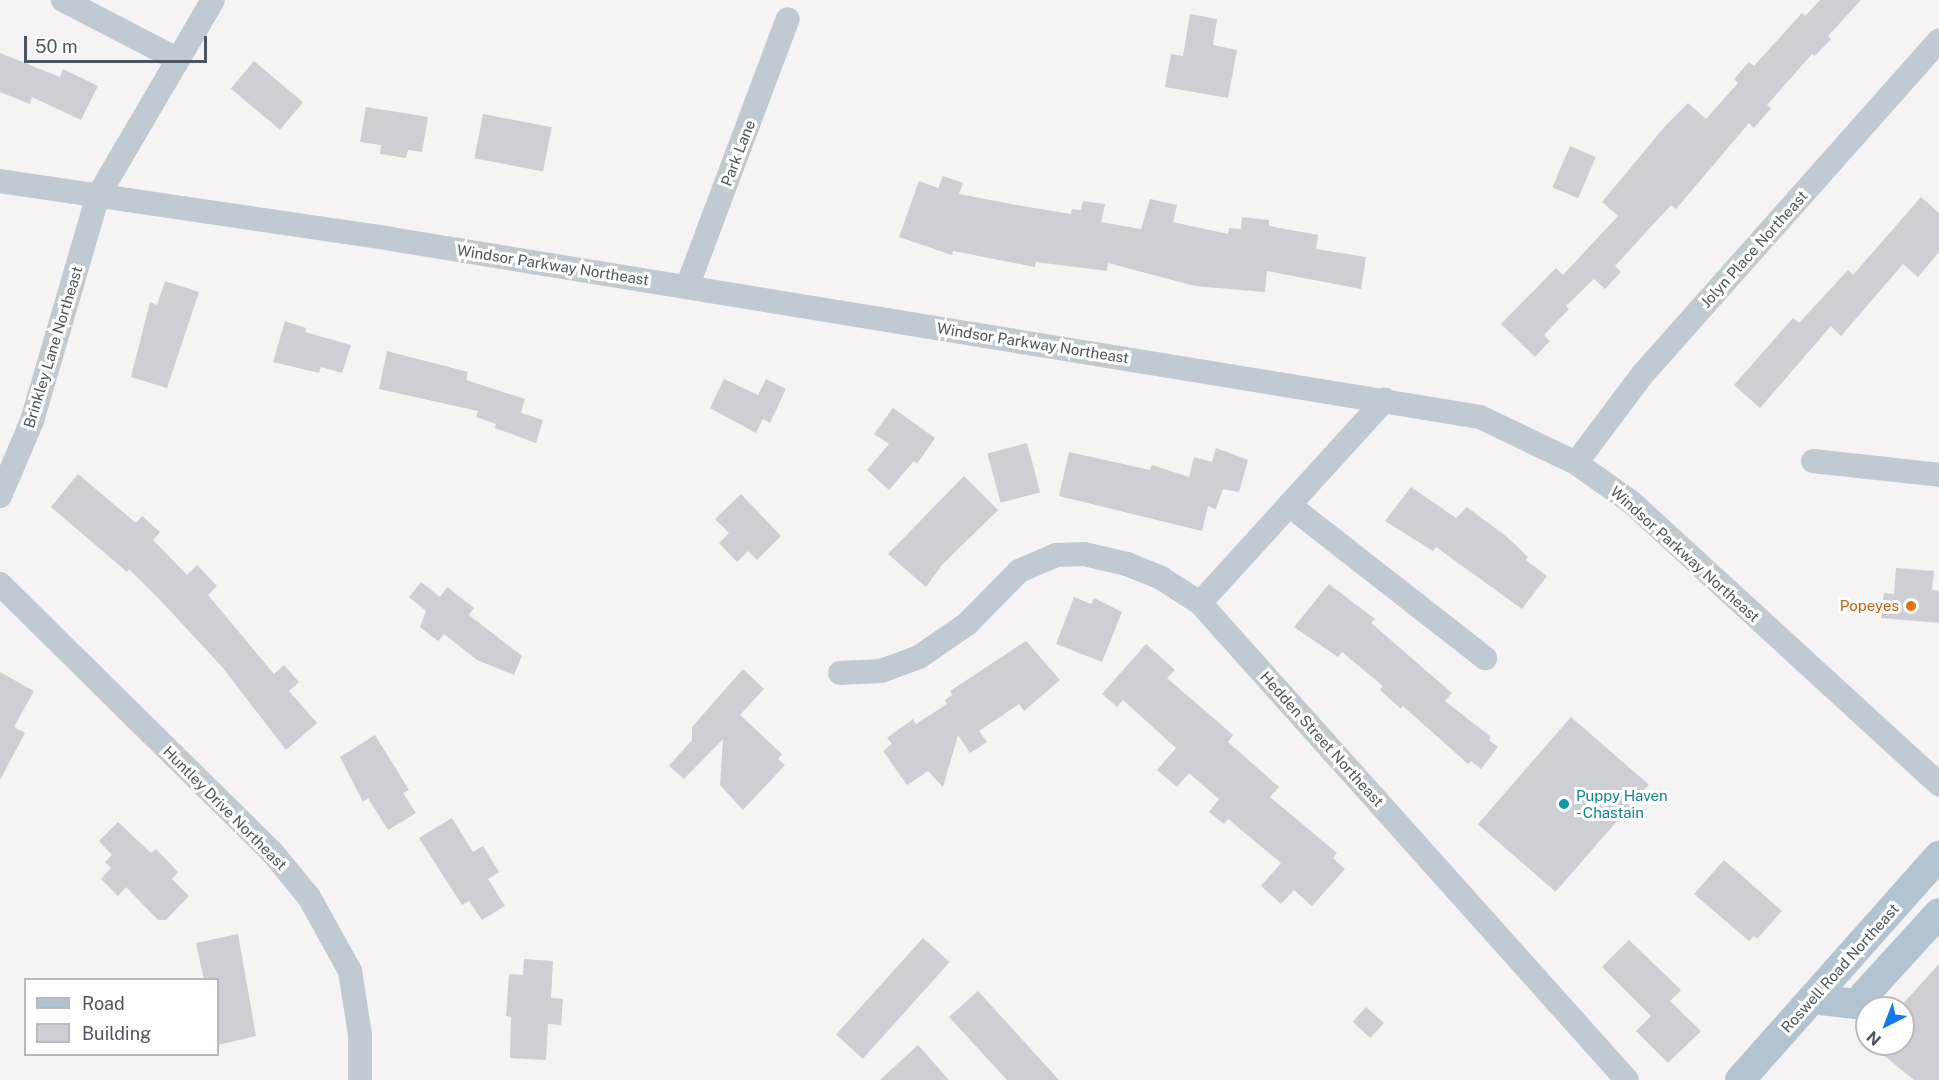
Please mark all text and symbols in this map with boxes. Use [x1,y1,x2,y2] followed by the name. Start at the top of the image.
[27,24,210,62] scale bar
[35,36,78,57] text: 50 m
[717,117,759,189] street label: Park Lane
[1697,187,1811,311] street label: Jolyn Place Northeast
[456,241,650,289] street label: Windsor Parkway Northeast
[20,264,86,430] street label: Brinkley Lane Northeast
[936,319,1130,367] street label: Windsor Parkway Northeast
[1607,482,1763,626] street label: Windsor Parkway Northeast
[1840,597,1899,615] place label: Popeyes
[1904,599,1918,613] marker: Popeyes
[1257,668,1387,810] street label: Hedden Street Northeast
[159,742,291,874] street label: Huntley Drive Northeast
[1576,786,1668,821] place label: Puppy Haven - Chastain
[1557,797,1571,811] marker: Puppy Haven - Chastain
[1777,900,1903,1036] street label: Roswell Road Northeast
[24,978,219,1056] legend
[82,993,125,1014] text: Road
[1855,996,1915,1056] north arrow
[82,1023,151,1044] text: Building
[1863,1027,1885,1050] text: N

